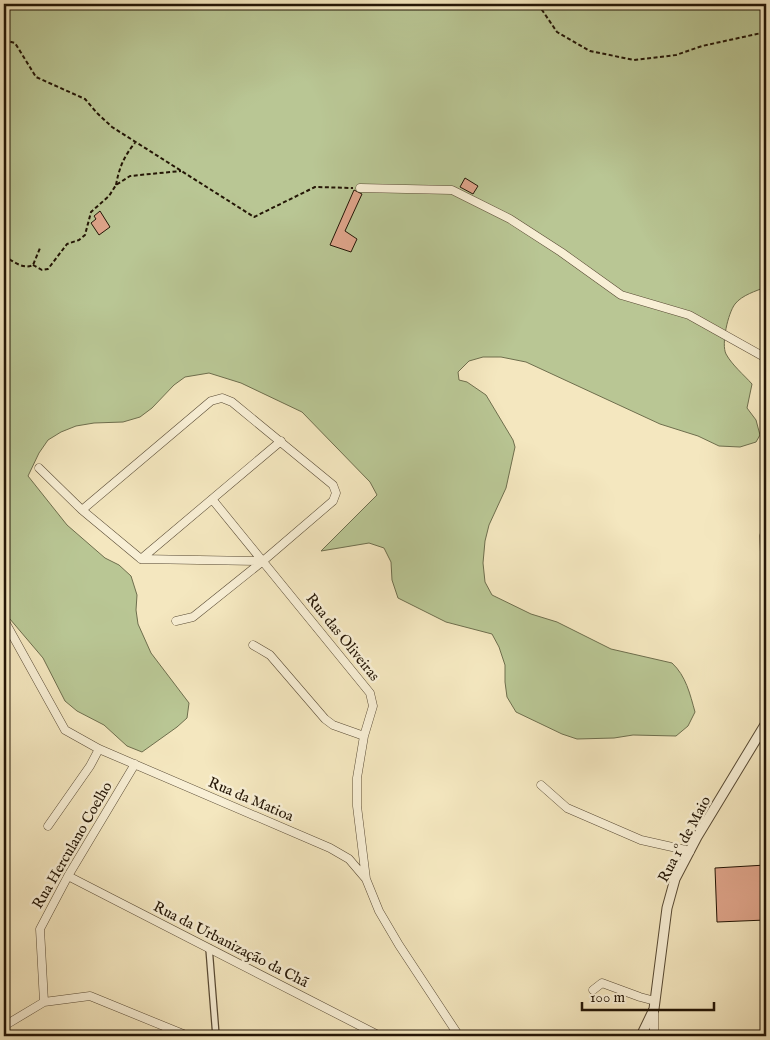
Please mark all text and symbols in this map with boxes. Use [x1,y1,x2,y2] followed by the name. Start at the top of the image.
[302,590,384,685] street label: Rua das Oliveiras
[205,773,297,826] street label: Rua da Matioa
[28,778,117,912] street label: Rua Herculano Coelho
[654,793,715,886] street label: Rua 1º de Maio
[150,897,312,992] street label: Rua da Urbanização da Chã
[582,980,715,1012] scale bar
[590,988,626,1007] text: 100 m

